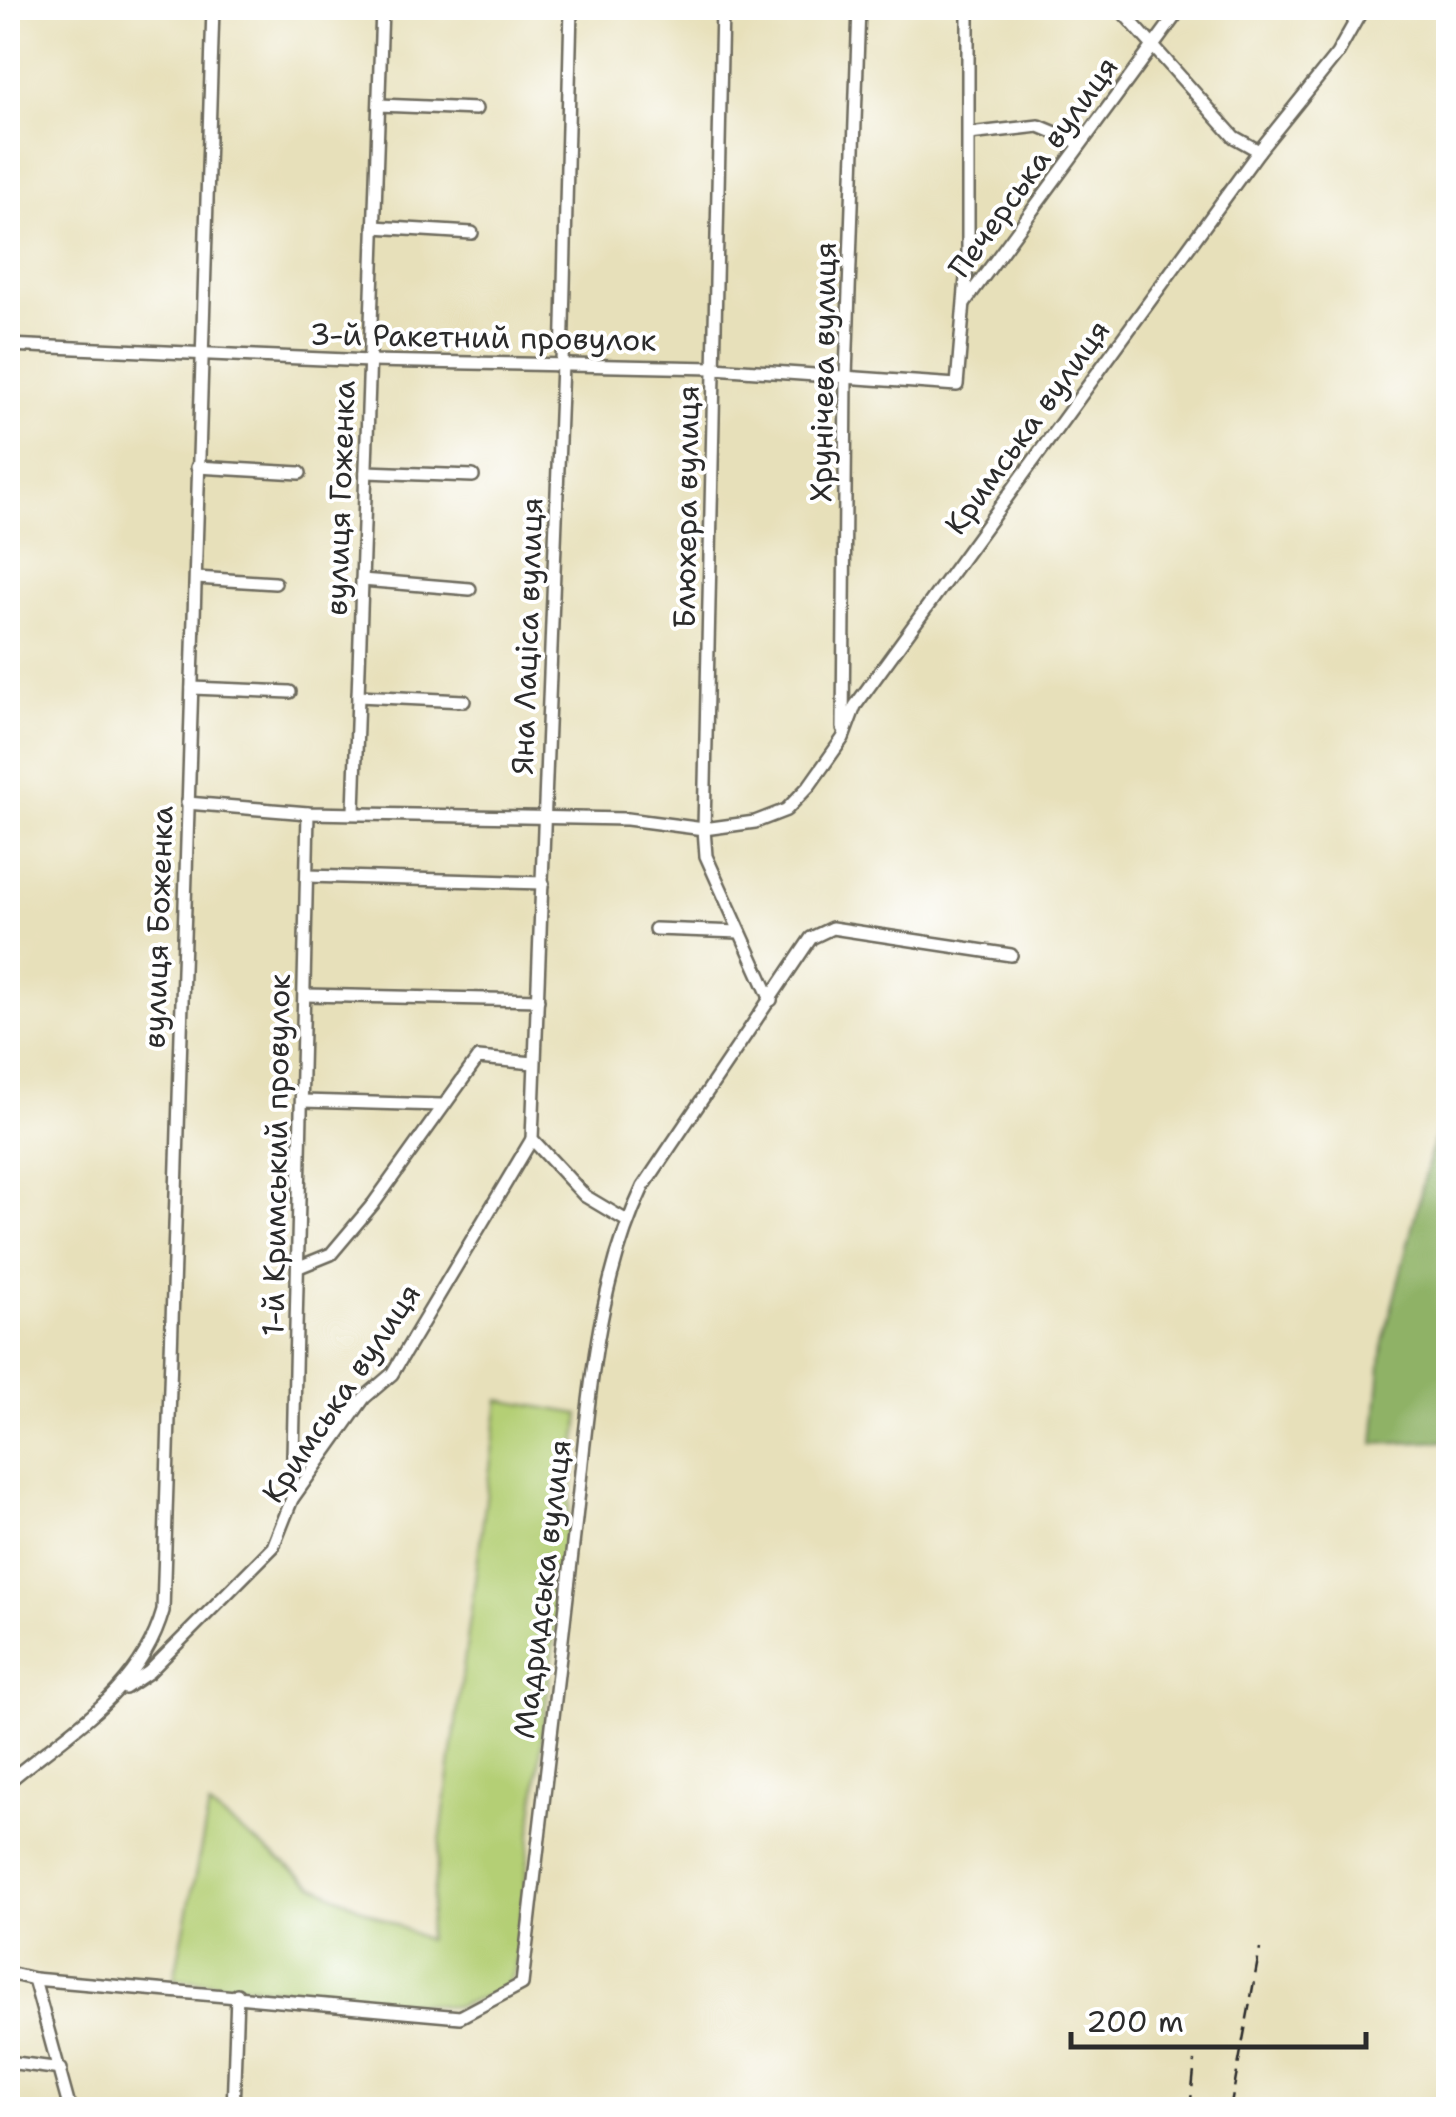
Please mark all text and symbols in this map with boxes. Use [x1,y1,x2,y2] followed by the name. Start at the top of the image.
[939,48,1127,286] street label: Печерська вулиця
[800,242,846,502] street label: Хрунічева вулиця
[935,311,1119,543] street label: Кримська вулиця
[309,313,657,361] street label: 3-й Ракетний провулок
[315,379,365,616] street label: вулиця Гоженка
[663,385,709,629] street label: Блюхера вулиця
[502,497,552,775] street label: Яна Лаціса вулиця
[133,805,183,1049] street label: вулиця Боженка
[252,973,300,1337] street label: 1-й Кримський провулок
[252,1275,430,1511] street label: Кримська вулиця
[503,1437,581,1741] street label: Мадридська вулиця
[1071,1987,1366,2049] scale bar
[1086,2001,1184,2042] text: 200 m

